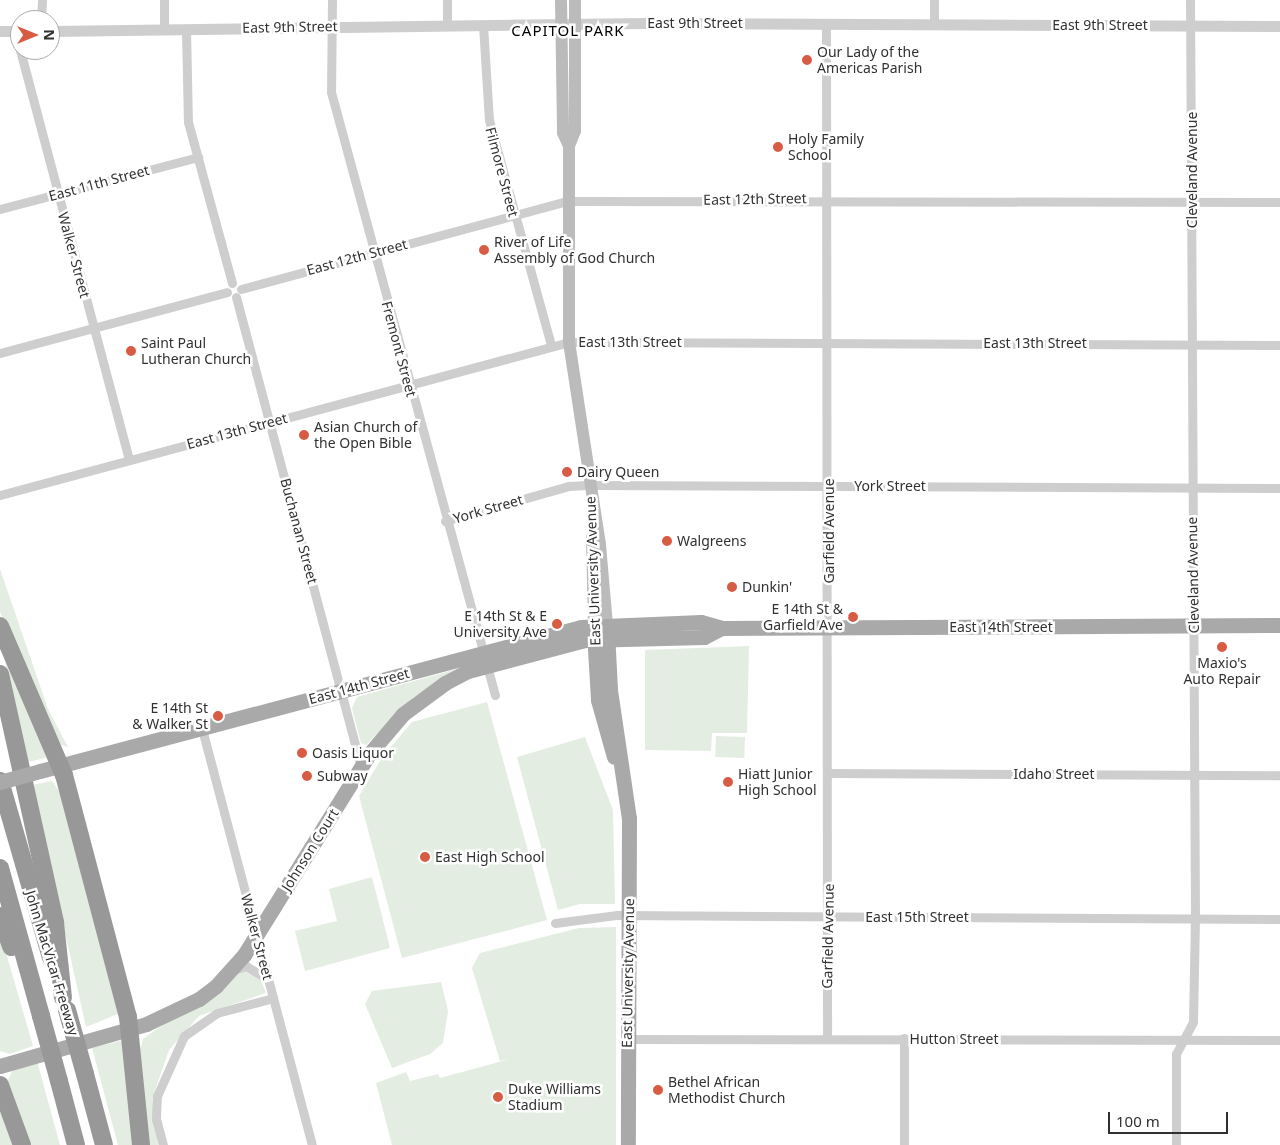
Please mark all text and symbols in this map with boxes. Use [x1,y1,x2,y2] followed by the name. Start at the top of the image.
[10,10,60,60] north arrow
[647,15,743,31] street label: East 9th Street
[1052,17,1148,33] street label: East 9th Street
[242,18,338,36] street label: East 9th Street
[510,22,626,40] district label: CAPITOL PARK
[40,29,59,41] text: N
[817,44,922,76] place label: Our Lady of the Americas Parish
[801,54,813,66] marker: Our Lady of the Americas Parish
[1184,112,1200,228] street label: Cleveland Avenue
[482,125,522,219] street label: Filmore Street
[788,131,864,164] place label: Holy Family School
[772,141,784,153] marker: Holy Family School
[47,161,151,205] street label: East 11th Street
[703,190,807,208] street label: East 12th Street
[54,210,94,300] street label: Walker Street
[494,234,655,266] place label: River of Life Assembly of God Church
[305,235,409,279] street label: East 12th Street
[478,244,490,256] marker: River of Life Assembly of God Church
[378,299,420,399] street label: Fremont Street
[578,334,682,350] street label: East 13th Street
[141,335,251,368] place label: Saint Paul Lutheran Church
[983,335,1087,351] street label: East 13th Street
[125,345,137,357] marker: Saint Paul Lutheran Church
[185,409,289,453] street label: East 13th Street
[314,419,417,452] place label: Asian Church of the Open Bible
[298,429,310,441] marker: Asian Church of the Open Bible
[577,464,659,480] place label: Dairy Queen
[561,466,573,478] marker: Dairy Queen
[277,476,321,586] street label: Buchanan Street
[821,478,837,584] street label: Garfield Avenue
[854,478,926,494] street label: York Street
[451,491,525,527] street label: York Street
[582,496,604,646] street label: East University Avenue
[1184,517,1202,633] street label: Cleveland Avenue
[677,533,746,549] place label: Walgreens
[661,535,673,547] marker: Walgreens
[742,579,792,595] place label: Dunkin'
[726,581,738,593] marker: Dunkin'
[763,601,843,634] place label: E 14th St & Garfield Ave
[454,608,547,640] place label: E 14th St & E University Ave
[847,611,859,623] marker: E 14th St & Garfield Ave
[551,618,563,630] marker: E 14th St & E University Ave
[949,619,1053,635] street label: East 14th Street
[1216,641,1228,653] marker: Maxio's Auto Repair
[1183,655,1261,688] place label: Maxio's Auto Repair
[307,664,411,708] street label: East 14th Street
[132,700,208,732] place label: E 14th St & Walker St
[212,710,224,722] marker: E 14th St & Walker St
[312,745,394,761] place label: Oasis Liquor
[296,747,308,759] marker: Oasis Liquor
[738,766,816,799] place label: Hiatt Junior High School
[1013,766,1095,782] street label: Idaho Street
[317,768,368,784] place label: Subway
[301,770,313,782] marker: Subway
[722,776,734,788] marker: Hiatt Junior High School
[278,806,342,894] street label: Johnson Court
[435,849,545,865] place label: East High School
[419,851,431,863] marker: East High School
[819,883,837,989] street label: Garfield Avenue
[22,888,82,1038] street label: John MacVicar Freeway
[237,892,277,982] street label: Walker Street
[618,898,638,1048] street label: East University Avenue
[865,909,969,925] street label: East 15th Street
[910,1031,998,1047] street label: Hutton Street
[668,1074,785,1106] place label: Bethel African Methodist Church
[508,1081,601,1114] place label: Duke Williams Stadium
[652,1084,664,1096] marker: Bethel African Methodist Church
[492,1091,504,1103] marker: Duke Williams Stadium
[1110,1102,1230,1134] scale bar
[1116,1111,1160,1131] text: 100 m

